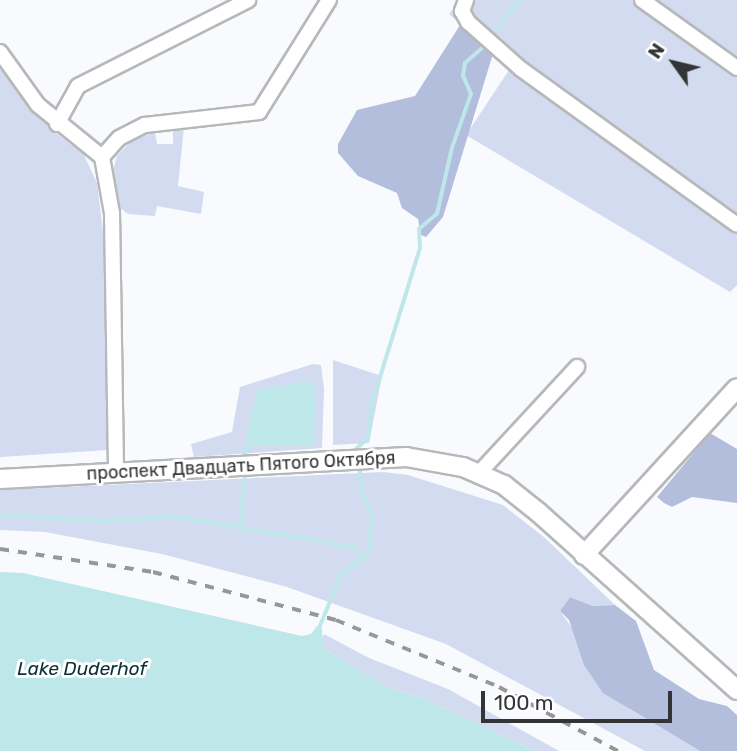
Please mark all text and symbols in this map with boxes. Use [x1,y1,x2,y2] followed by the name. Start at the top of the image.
[639,28,709,98] north arrow
[643,39,670,63] text: N
[86,447,396,485] street label: проспект Двадцать Пятого Октября
[17,658,147,680] water label: Lake Duderhof
[485,678,676,722] scale bar
[494,690,553,715] text: 100 m

